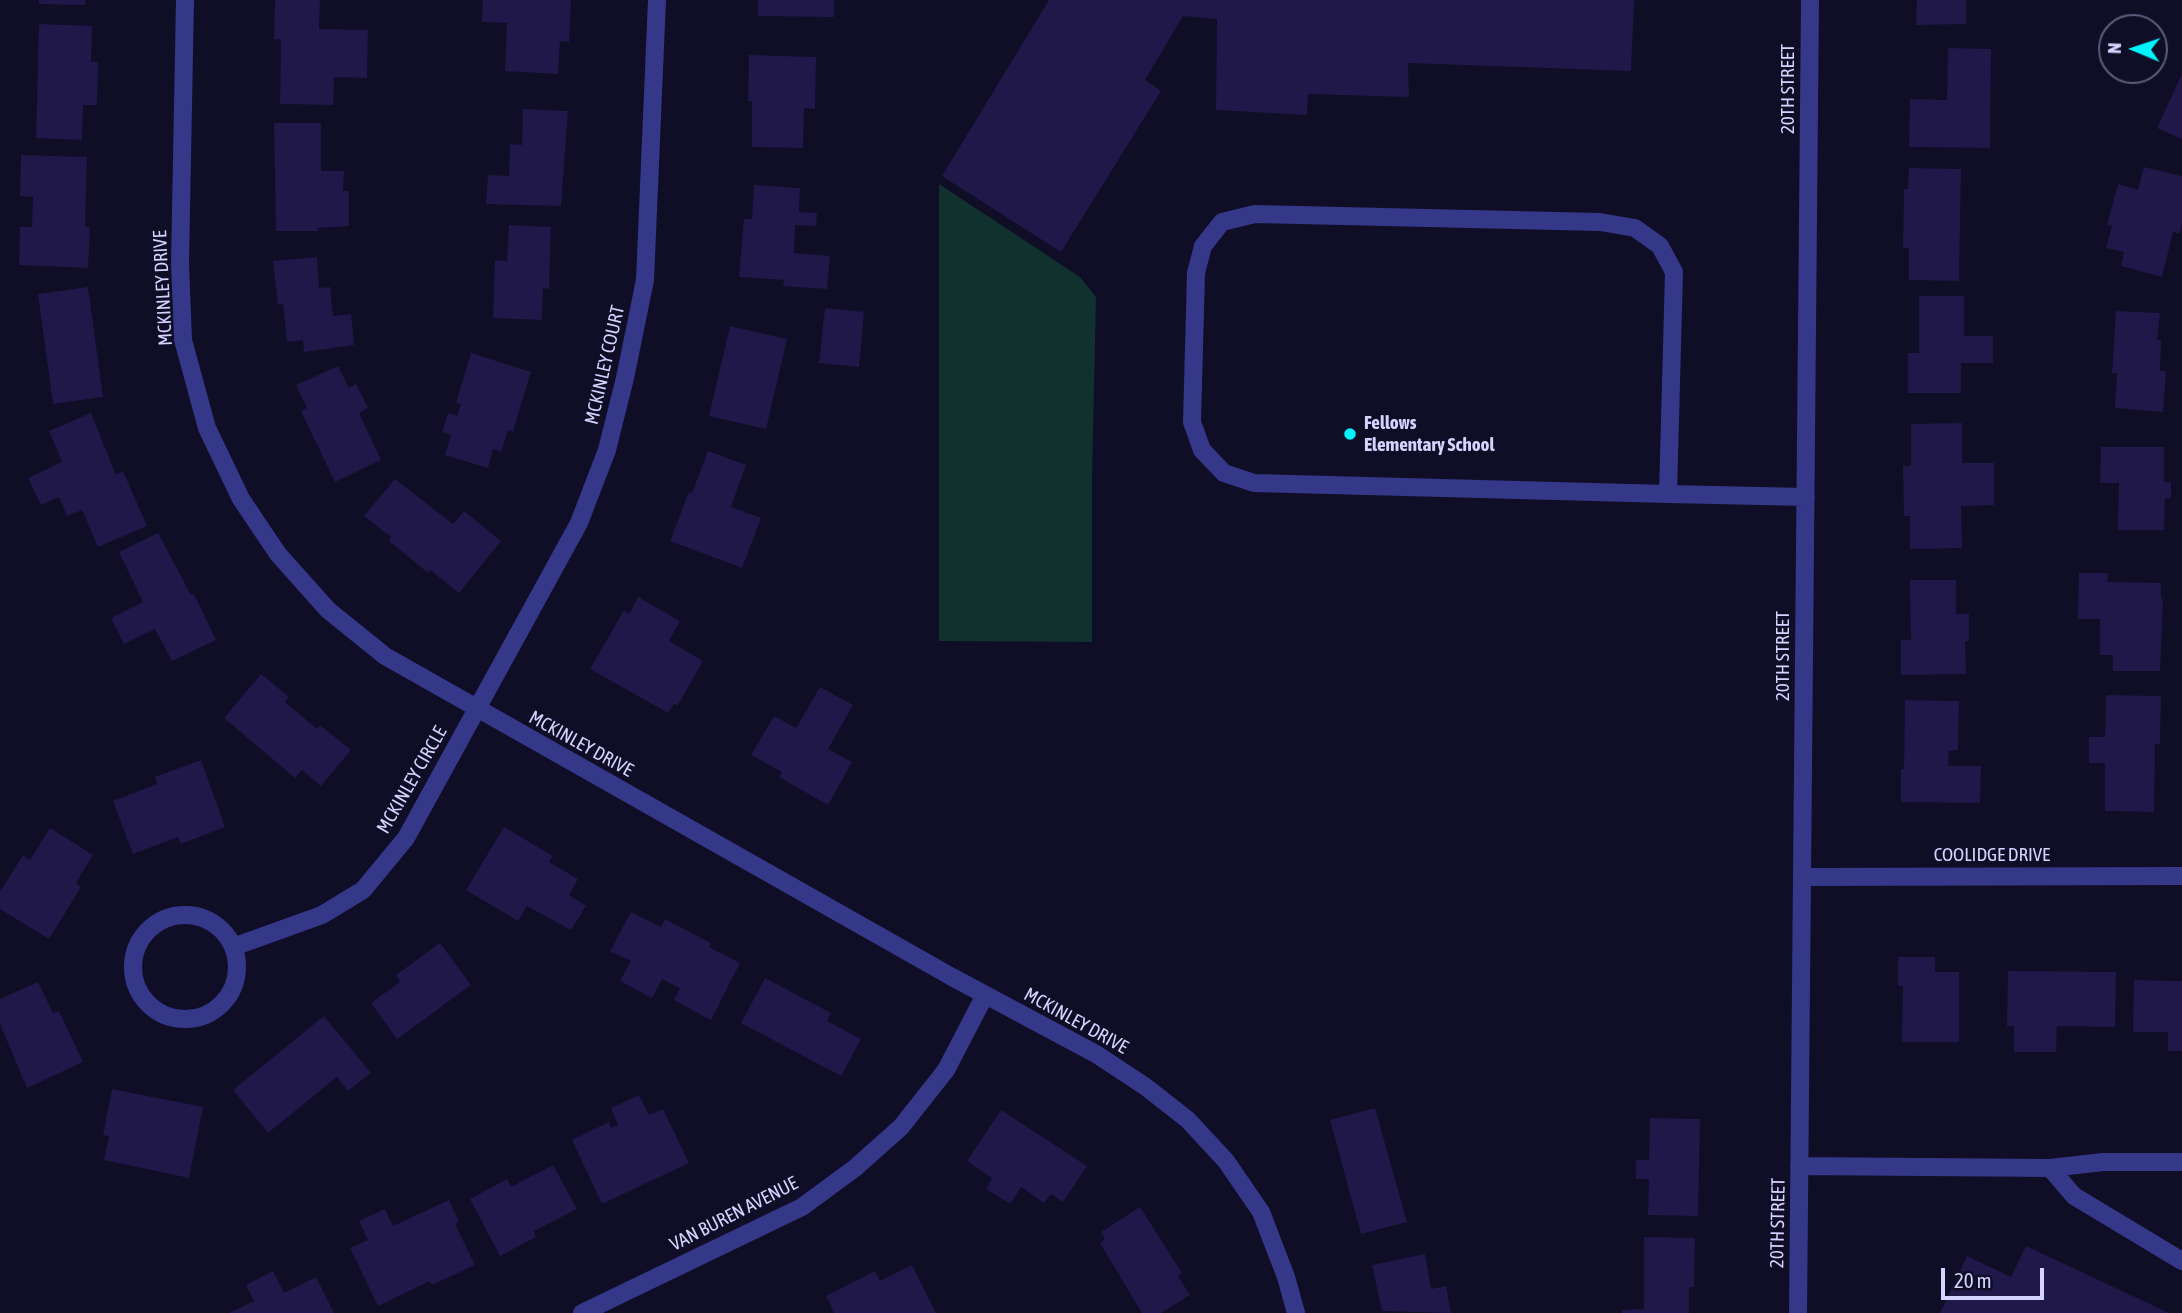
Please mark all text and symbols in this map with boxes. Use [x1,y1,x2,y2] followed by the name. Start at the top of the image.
[2098,14,2168,84] north arrow
[2103,42,2125,54] text: N
[1777,44,1799,134] street label: 20TH STREET
[149,230,177,346] street label: MCKINLEY DRIVE
[580,303,630,427] street label: MCKINLEY COURT
[1364,412,1495,456] place label: Fellows Elementary School
[1342,426,1358,442] marker: Fellows Elementary School
[1772,611,1794,701] street label: 20TH STREET
[525,706,637,782] street label: MCKINLEY DRIVE
[372,722,452,838] street label: MCKINLEY CIRCLE
[1934,844,2050,866] street label: COOLIDGE DRIVE
[1020,983,1132,1059] street label: MCKINLEY DRIVE
[666,1172,802,1256] street label: VAN BUREN AVENUE
[1766,1178,1790,1268] street label: 20TH STREET
[1944,1254,2047,1298] scale bar
[1954,1268,1992,1292] text: 20 m

